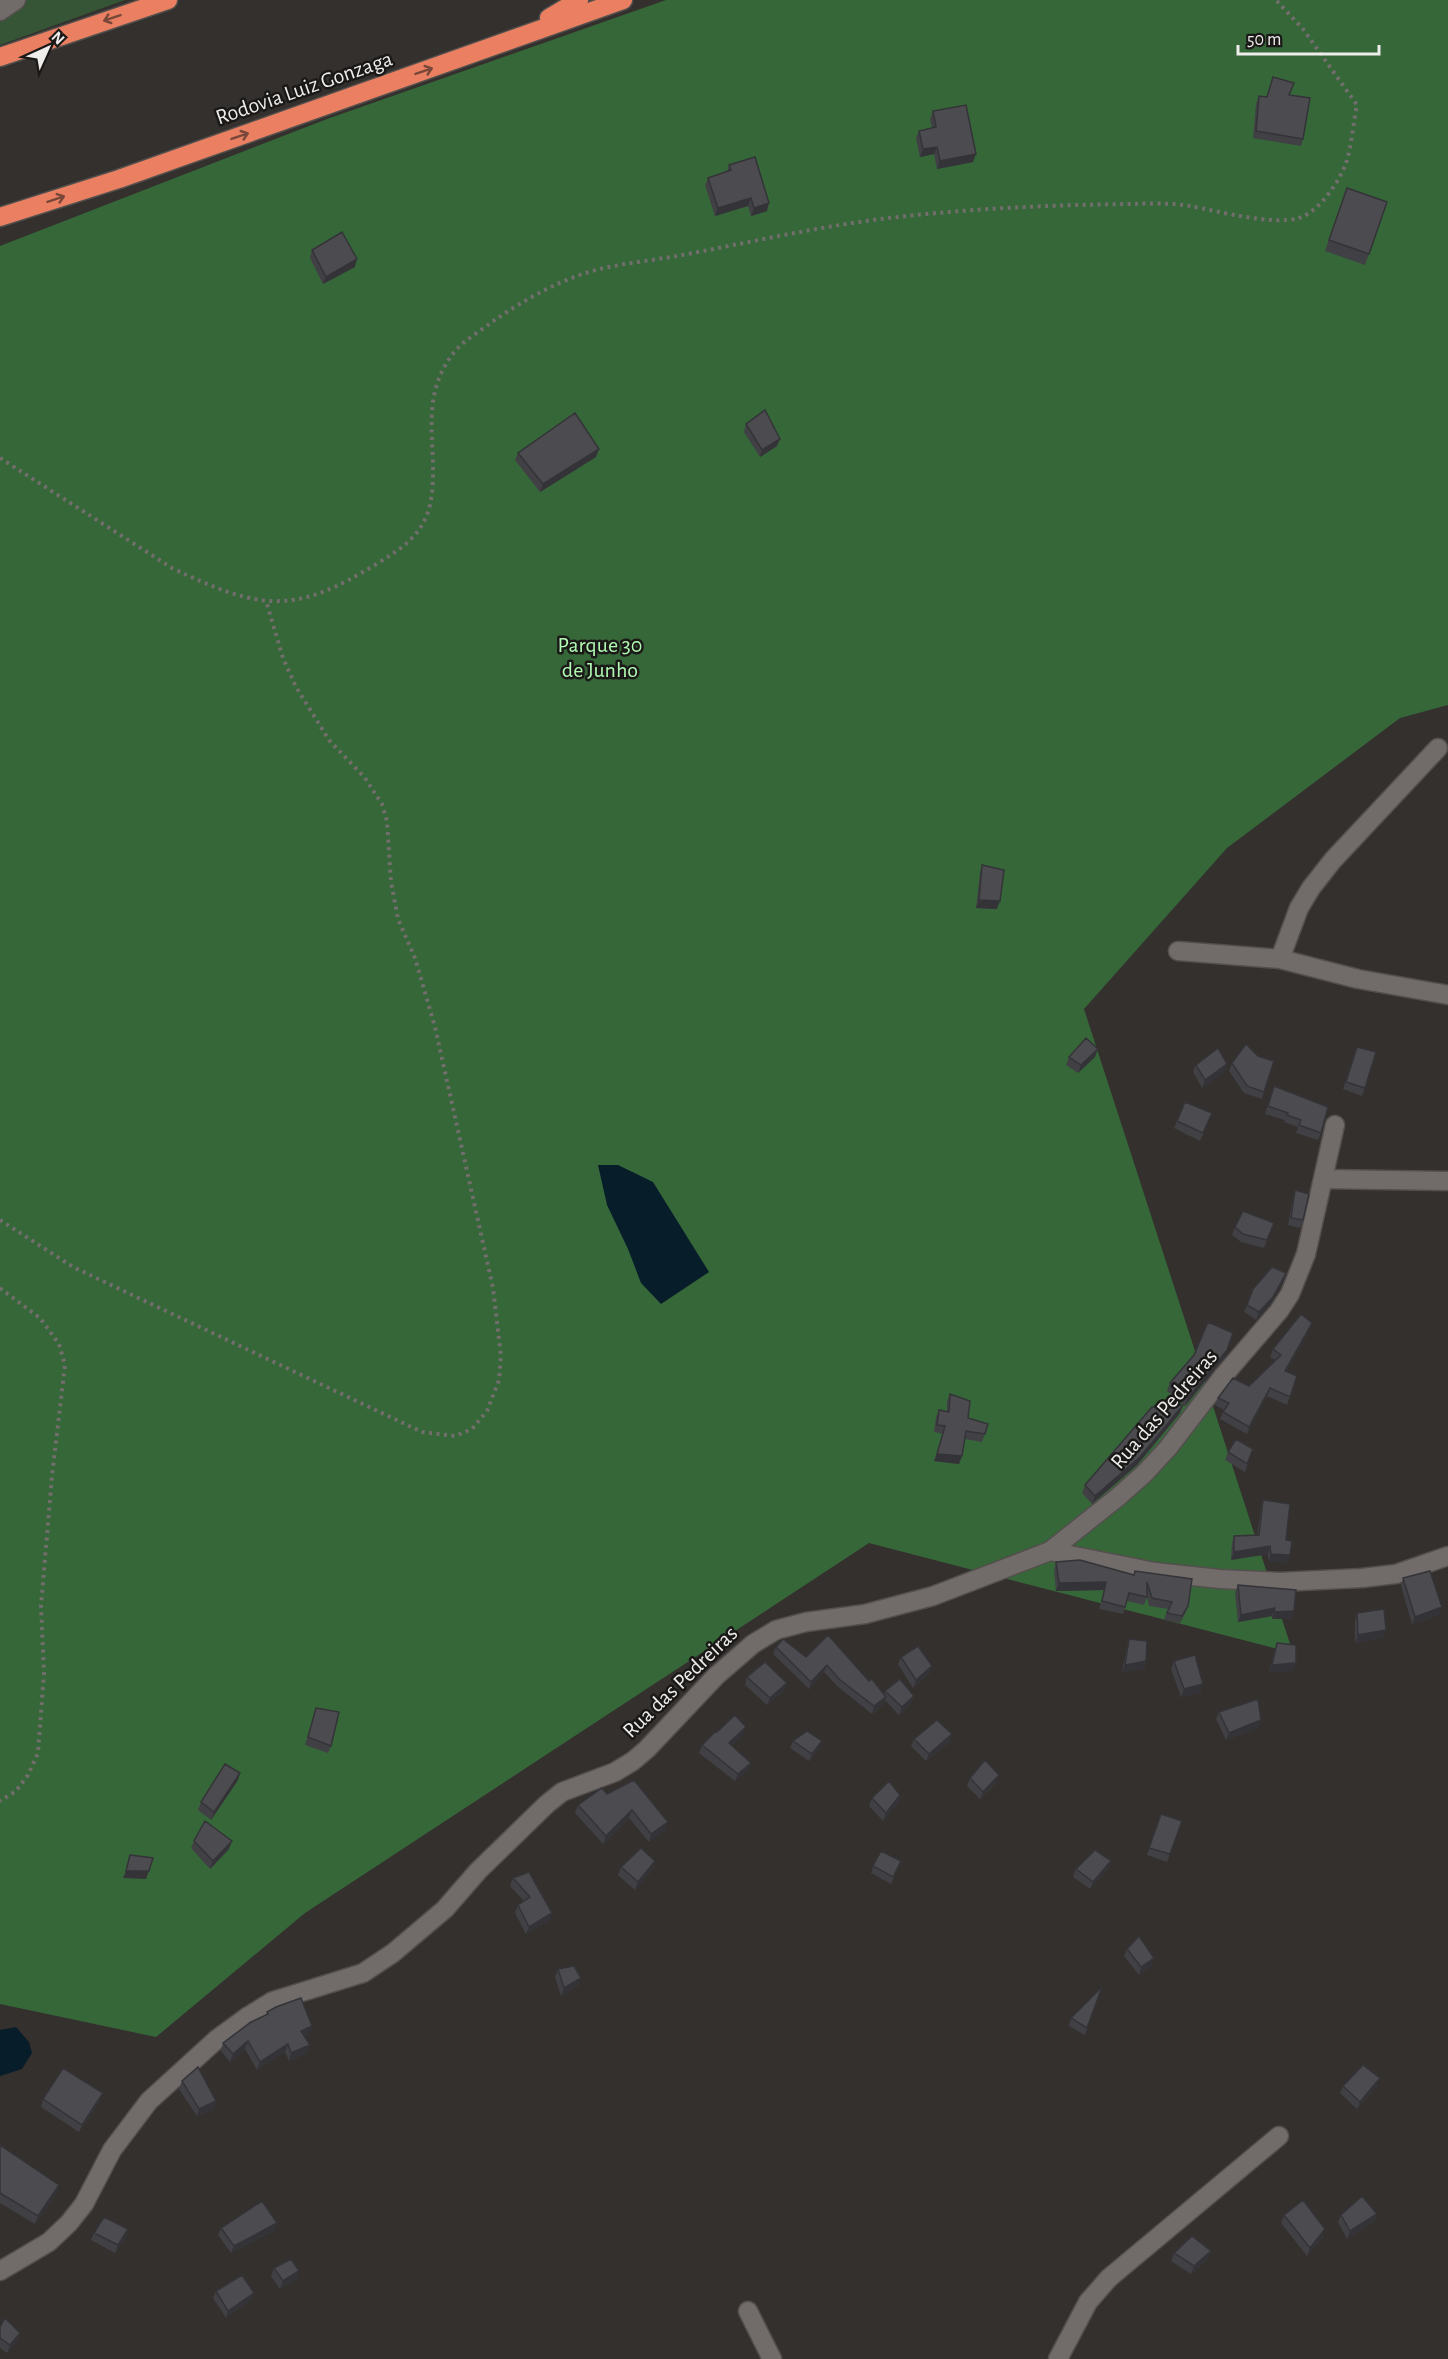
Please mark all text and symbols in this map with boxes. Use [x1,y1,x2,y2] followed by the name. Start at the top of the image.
[104,14,122,25] one-way arrow
[18,18,78,78] north arrow
[1238,18,1379,56] scale bar
[48,29,67,48] text: N
[1247,31,1281,49] text: 50 m
[213,47,395,129] street label: Rodovia Luiz Gonzaga
[414,65,433,76] one-way arrow
[230,129,249,140] one-way arrow
[46,193,65,204] one-way arrow
[558,634,642,681] park label: Parque 30 de Junho
[1107,1345,1221,1473] street label: Rua das Pedreiras
[618,1622,742,1742] street label: Rua das Pedreiras

